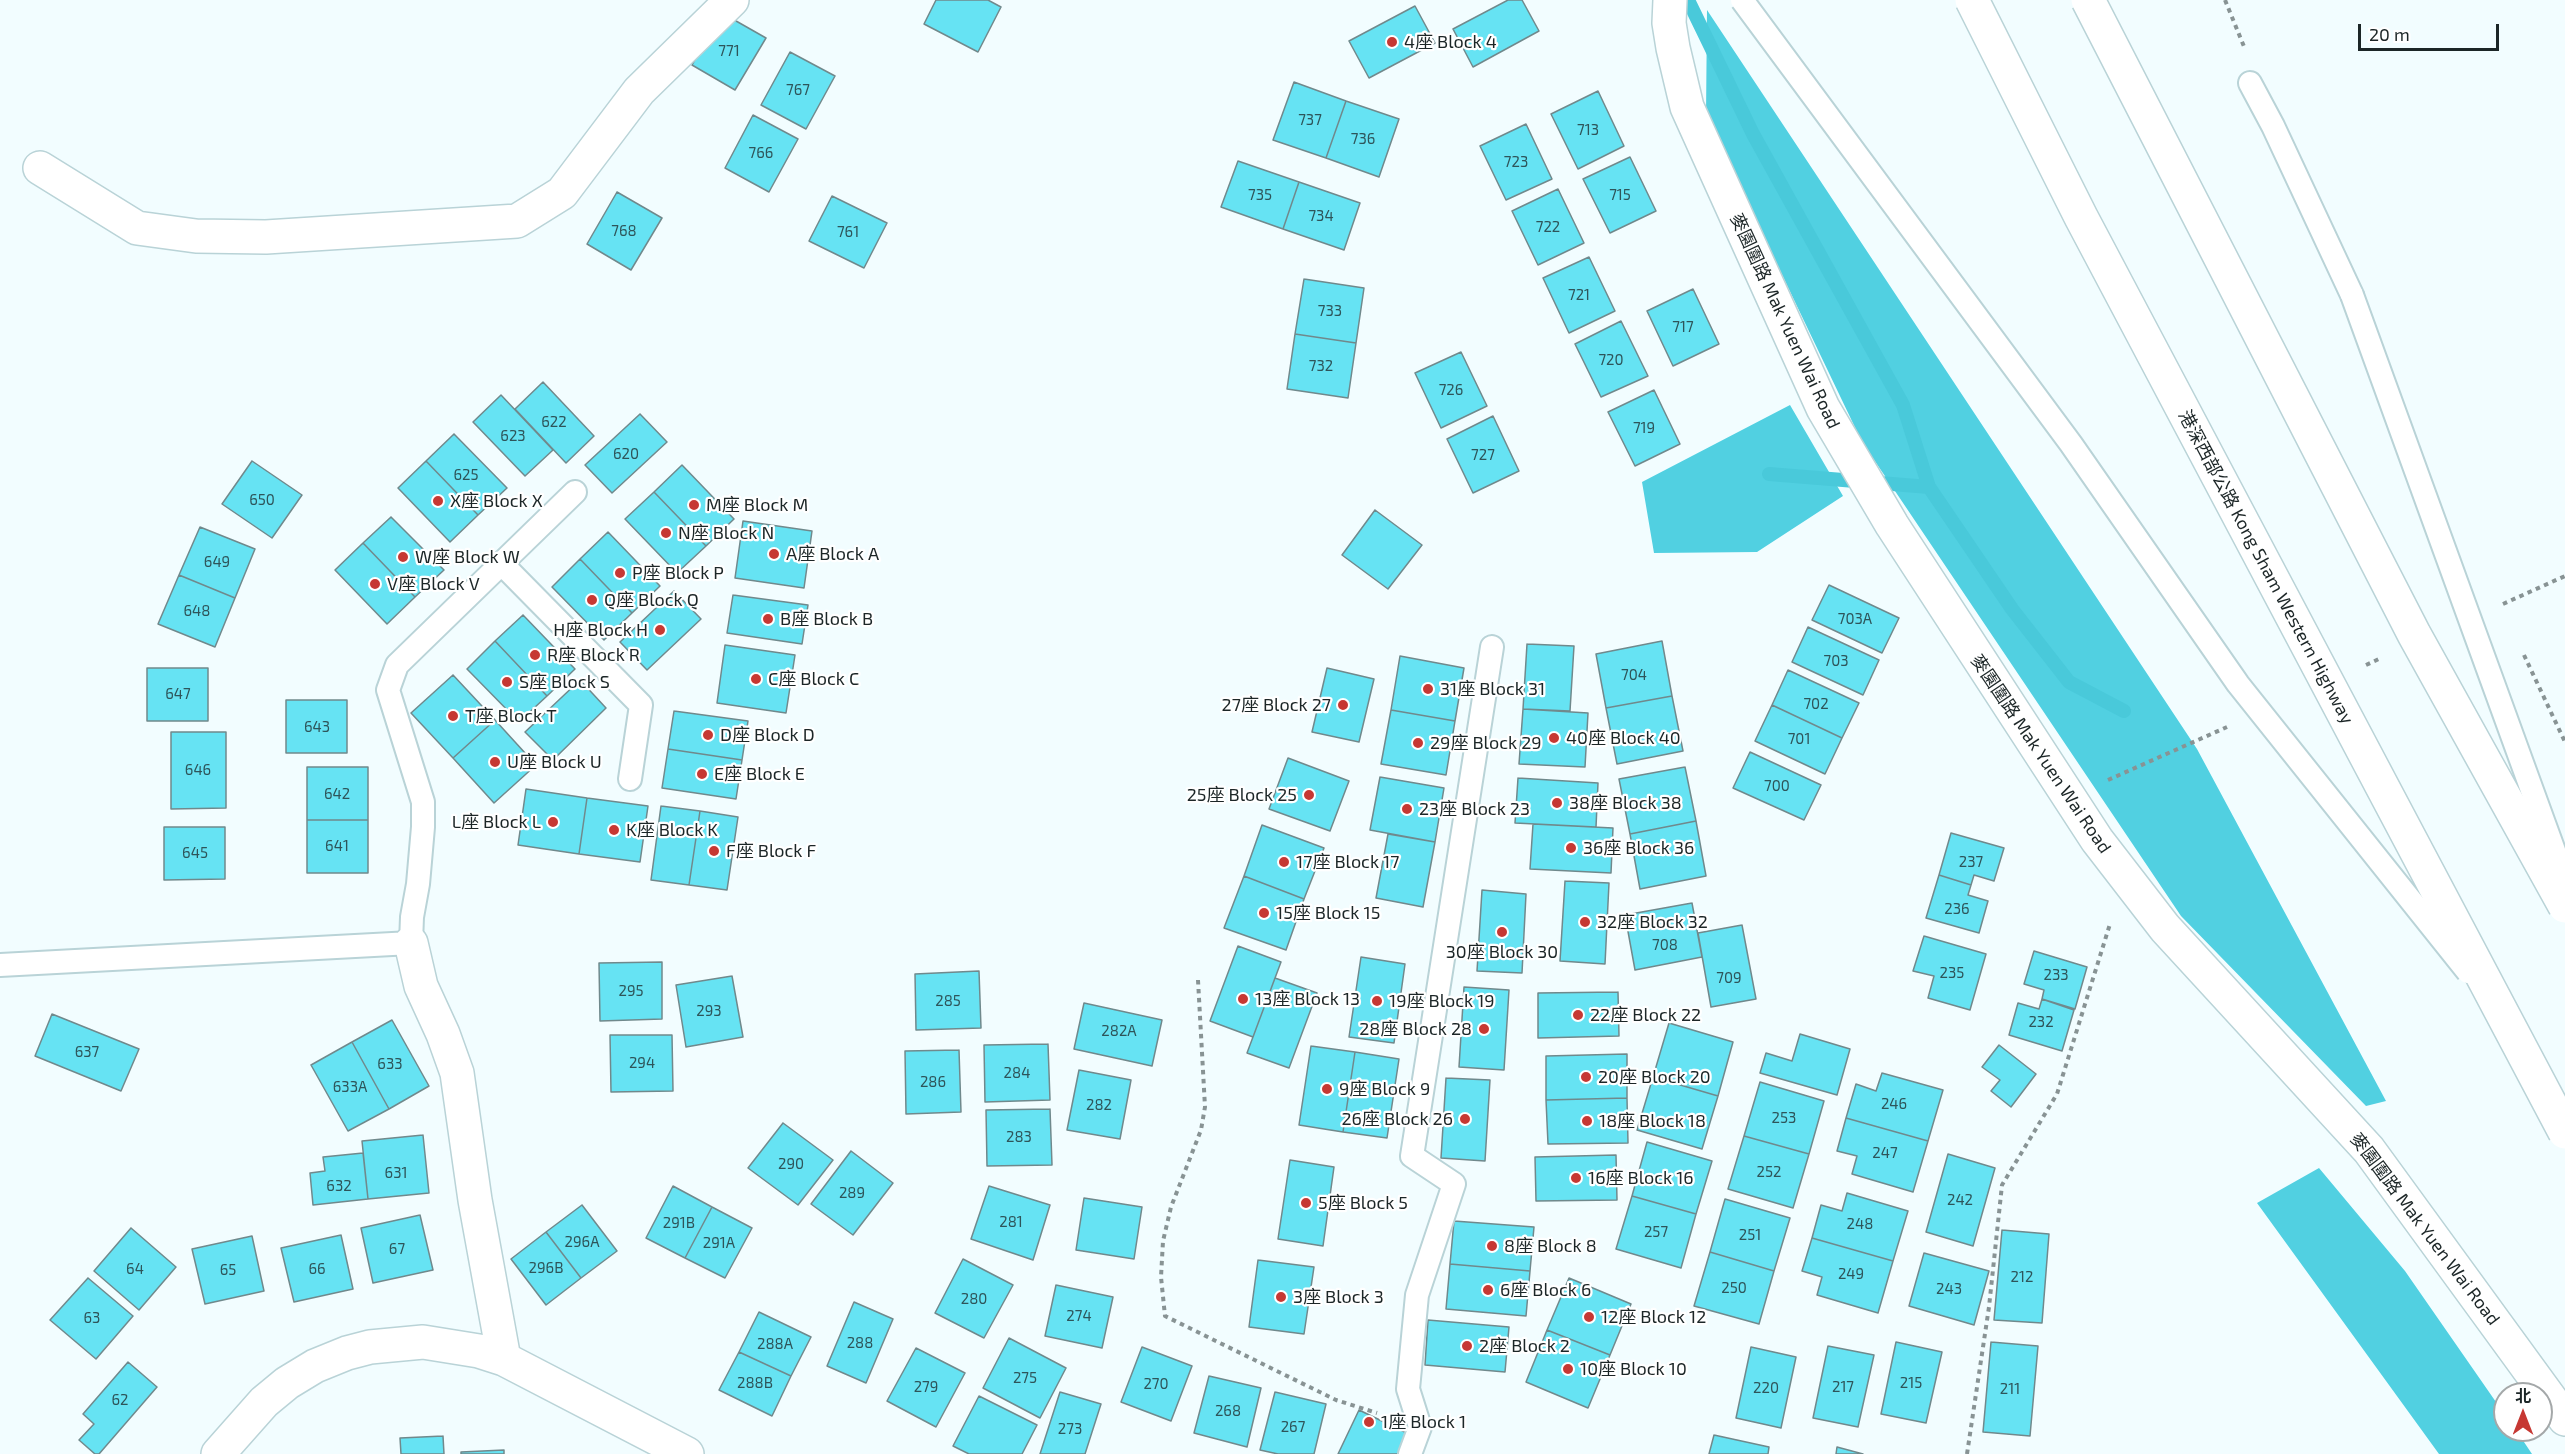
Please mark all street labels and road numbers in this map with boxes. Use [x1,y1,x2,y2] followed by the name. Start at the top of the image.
[1726,210,1844,432] street label: 麥園圍路 Mak Yuen Wai Road
[2174,406,2358,728] street label: 港深西部公路 Kong Sham Western Highway
[1966,650,2116,858] street label: 麥園圍路 Mak Yuen Wai Road
[2346,1129,2504,1329] street label: 麥園圍路 Mak Yuen Wai Road

